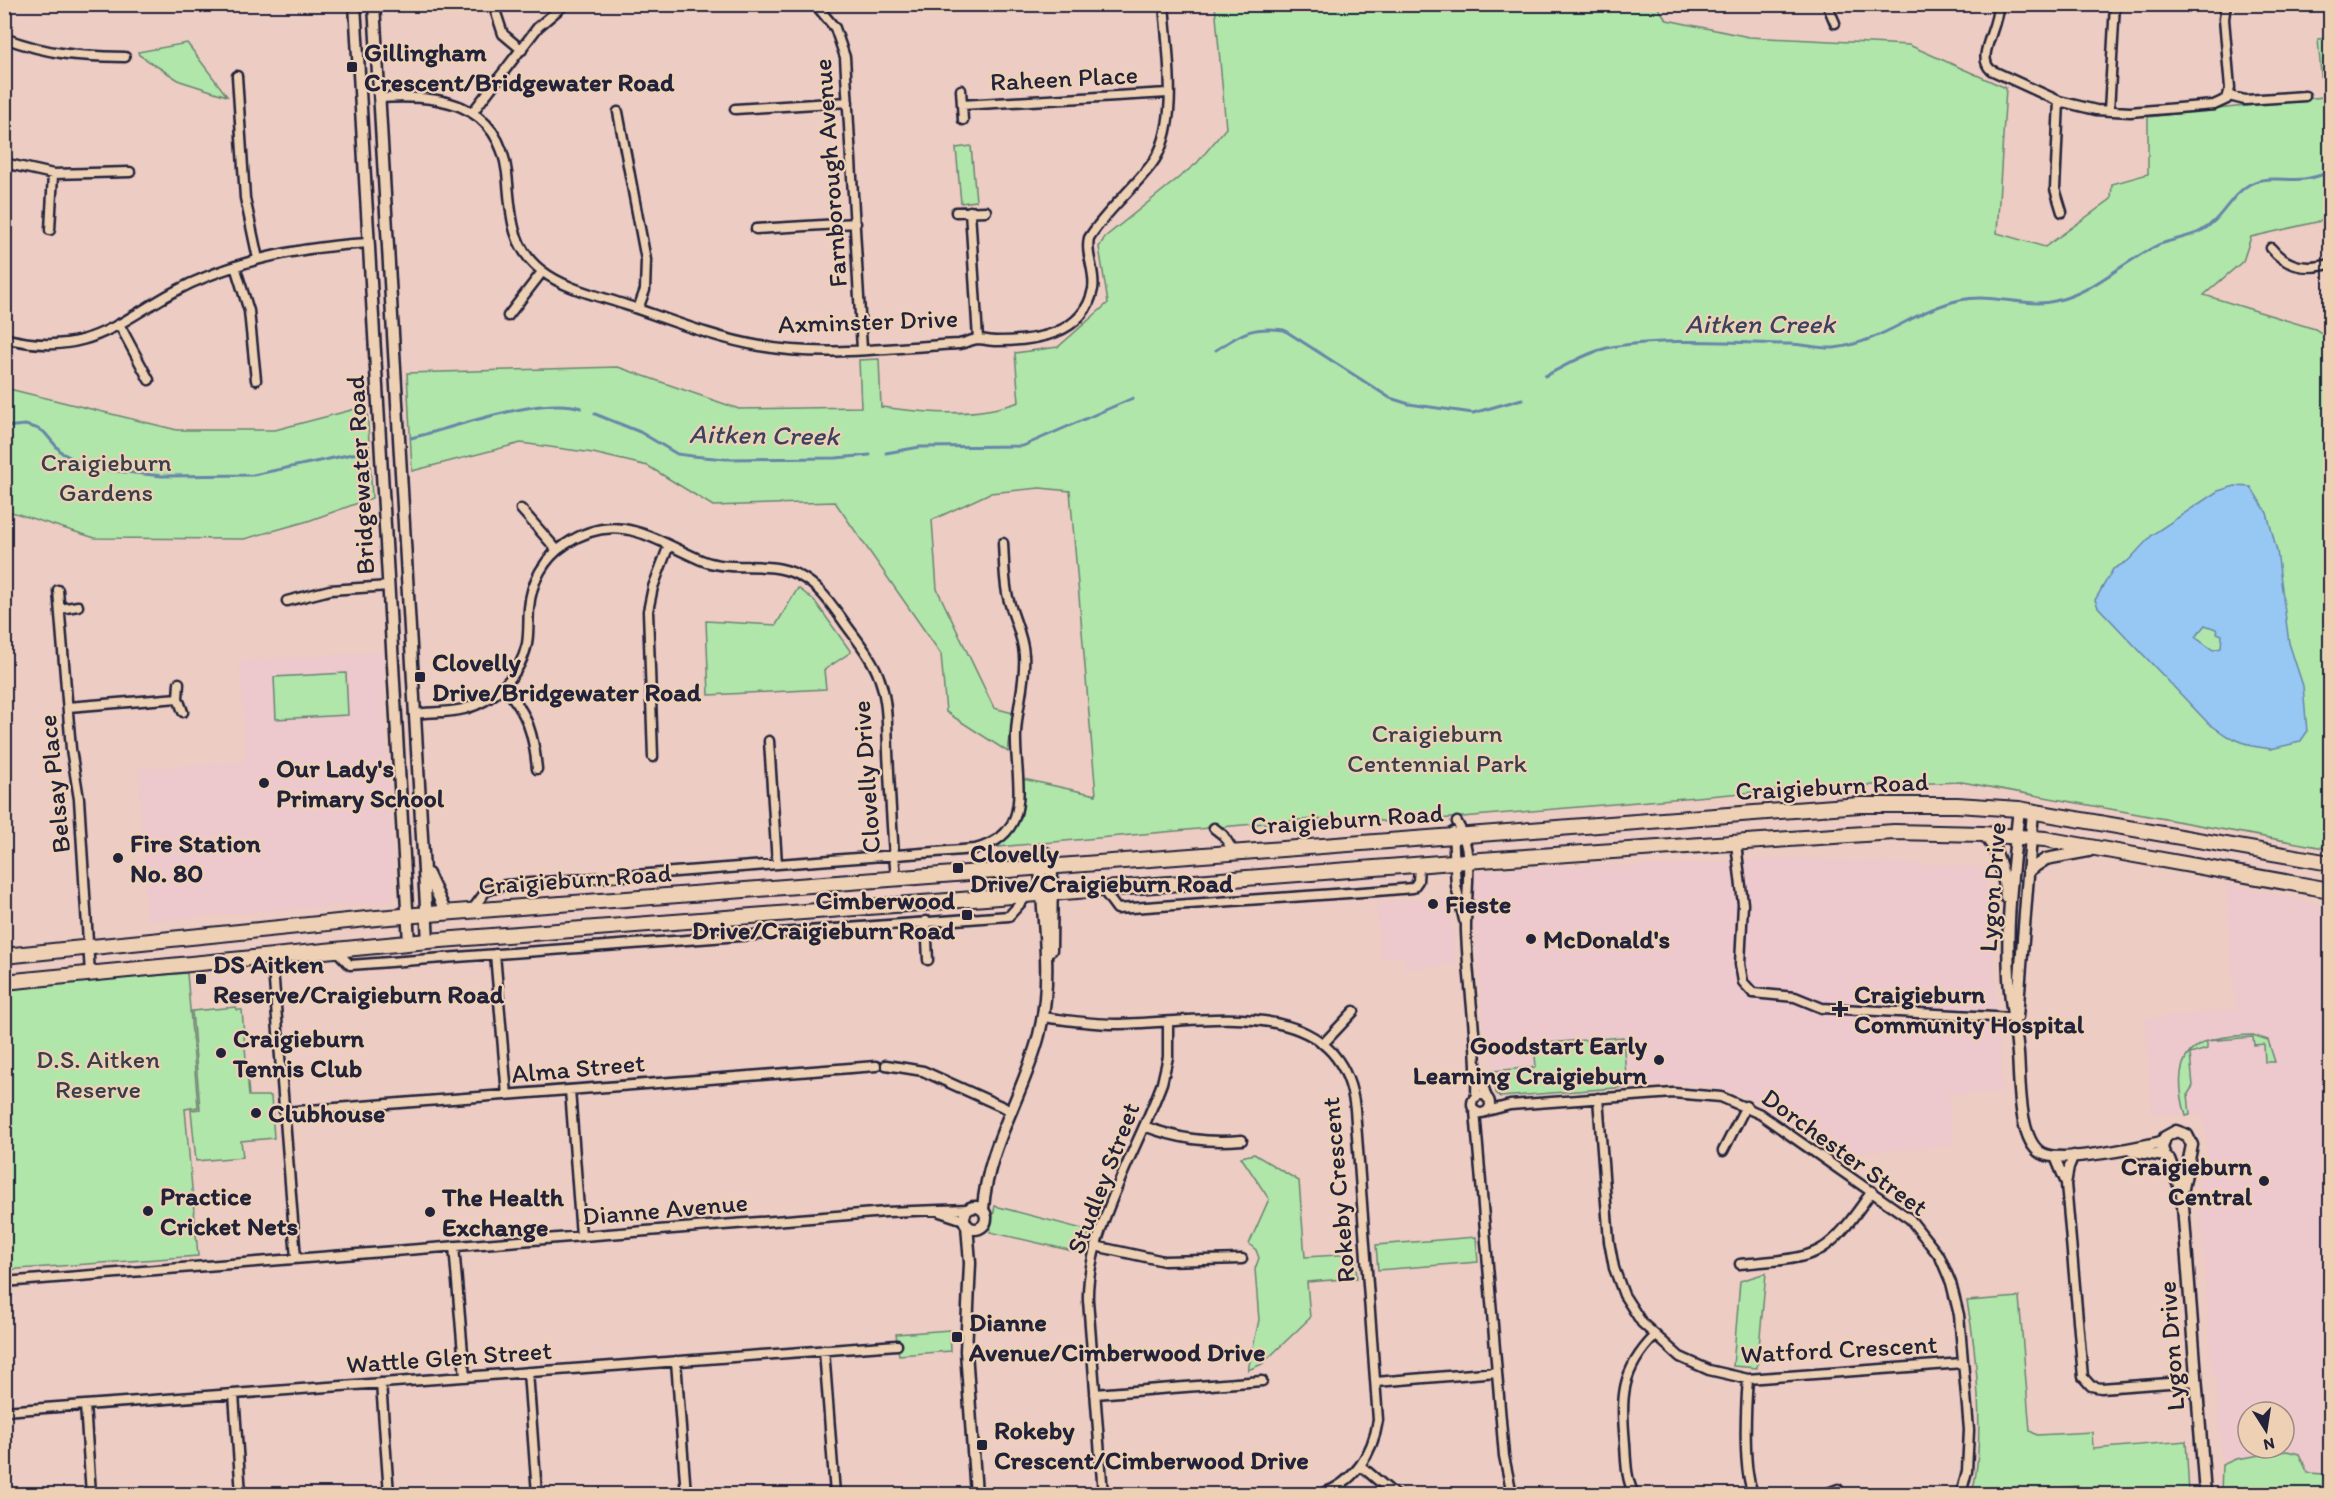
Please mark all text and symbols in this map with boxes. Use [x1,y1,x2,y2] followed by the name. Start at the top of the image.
[364,36,675,98] place label: Gillingham Crescent/Bridgewater Road
[806,58,854,288] street label: Farnborough Avenue
[989,58,1139,98] street label: Raheen Place
[345,60,359,74] marker: Gillingham Crescent/Bridgewater Road
[777,302,959,340] street label: Axminster Drive
[1685,307,1837,340] water label: Aitken Creek
[339,374,381,576] street label: Bridgewater Road
[689,417,841,452] water label: Aitken Creek
[40,446,172,508] park label: Craigieburn Gardens
[432,646,702,708] place label: Clovelly Drive/Bridgewater Road
[413,670,427,684] marker: Clovelly Drive/Bridgewater Road
[845,700,887,854] street label: Clovelly Drive
[31,713,77,855] street label: Belsay Place
[1347,717,1528,779] park label: Craigieburn Centennial Park
[276,752,445,814] place label: Our Lady's Primary School
[1734,765,1930,807] street label: Craigieburn Road
[257,776,271,790] marker: Our Lady's Primary School
[1249,796,1445,842] street label: Craigieburn Road
[1972,821,2012,953] street label: Lygon Drive
[130,827,261,889] place label: Fire Station No. 80
[970,837,1234,899] place label: Clovelly Drive/Craigieburn Road
[111,851,125,865] marker: Fire Station No. 80
[477,856,673,902] street label: Craigieburn Road
[951,861,965,875] marker: Clovelly Drive/Craigieburn Road
[692,884,956,946] place label: Cimberwood Drive/Craigieburn Road
[1445,888,1511,920] place label: Fieste
[1426,897,1440,911] marker: Fieste
[960,908,974,922] marker: Cimberwood Drive/Craigieburn Road
[1543,923,1670,955] place label: McDonald's
[1524,932,1538,946] marker: McDonald's
[213,948,505,1010] place label: DS Aitken Reserve/Craigieburn Road
[194,972,208,986] marker: DS Aitken Reserve/Craigieburn Road
[1854,978,2085,1040] place label: Craigieburn Community Hospital
[1831,1000,1849,1018] marker: Craigieburn Community Hospital
[232,1022,364,1084] place label: Craigieburn Tennis Club
[1413,1029,1648,1091] place label: Goodstart Early Learning Craigieburn
[36,1043,160,1105] park label: D.S. Aitken Reserve
[214,1046,228,1060] marker: Craigieburn Tennis Club
[510,1046,646,1090] street label: Alma Street
[1652,1053,1666,1067] marker: Goodstart Early Learning Craigieburn
[1756,1081,1935,1223] street label: Dorchester Street
[1314,1096,1362,1284] street label: Rokeby Crescent
[268,1097,385,1129] place label: Clubhouse
[1059,1097,1147,1258] street label: Studley Street
[249,1106,263,1120] marker: Clubhouse
[2121,1150,2253,1212] place label: Craigieburn Central
[2257,1174,2271,1188] marker: Craigieburn Central
[160,1180,299,1242] place label: Practice Cricket Nets
[441,1181,565,1243] place label: The Health Exchange
[581,1186,749,1232] street label: Dianne Avenue
[141,1204,155,1218] marker: Practice Cricket Nets
[423,1205,437,1219] marker: The Health Exchange
[2151,1280,2191,1412] street label: Lygon Drive
[968,1306,1265,1368] place label: Dianne Avenue/Cimberwood Drive
[1740,1328,1938,1370] street label: Watford Crescent
[950,1330,964,1344] marker: Dianne Avenue/Cimberwood Drive
[345,1334,553,1380] street label: Wattle Glen Street
[2236,1400,2296,1460] north arrow
[994,1414,1309,1476] place label: Rokeby Crescent/Cimberwood Drive
[2262,1434,2276,1455] text: N
[975,1438,989,1452] marker: Rokeby Crescent/Cimberwood Drive

